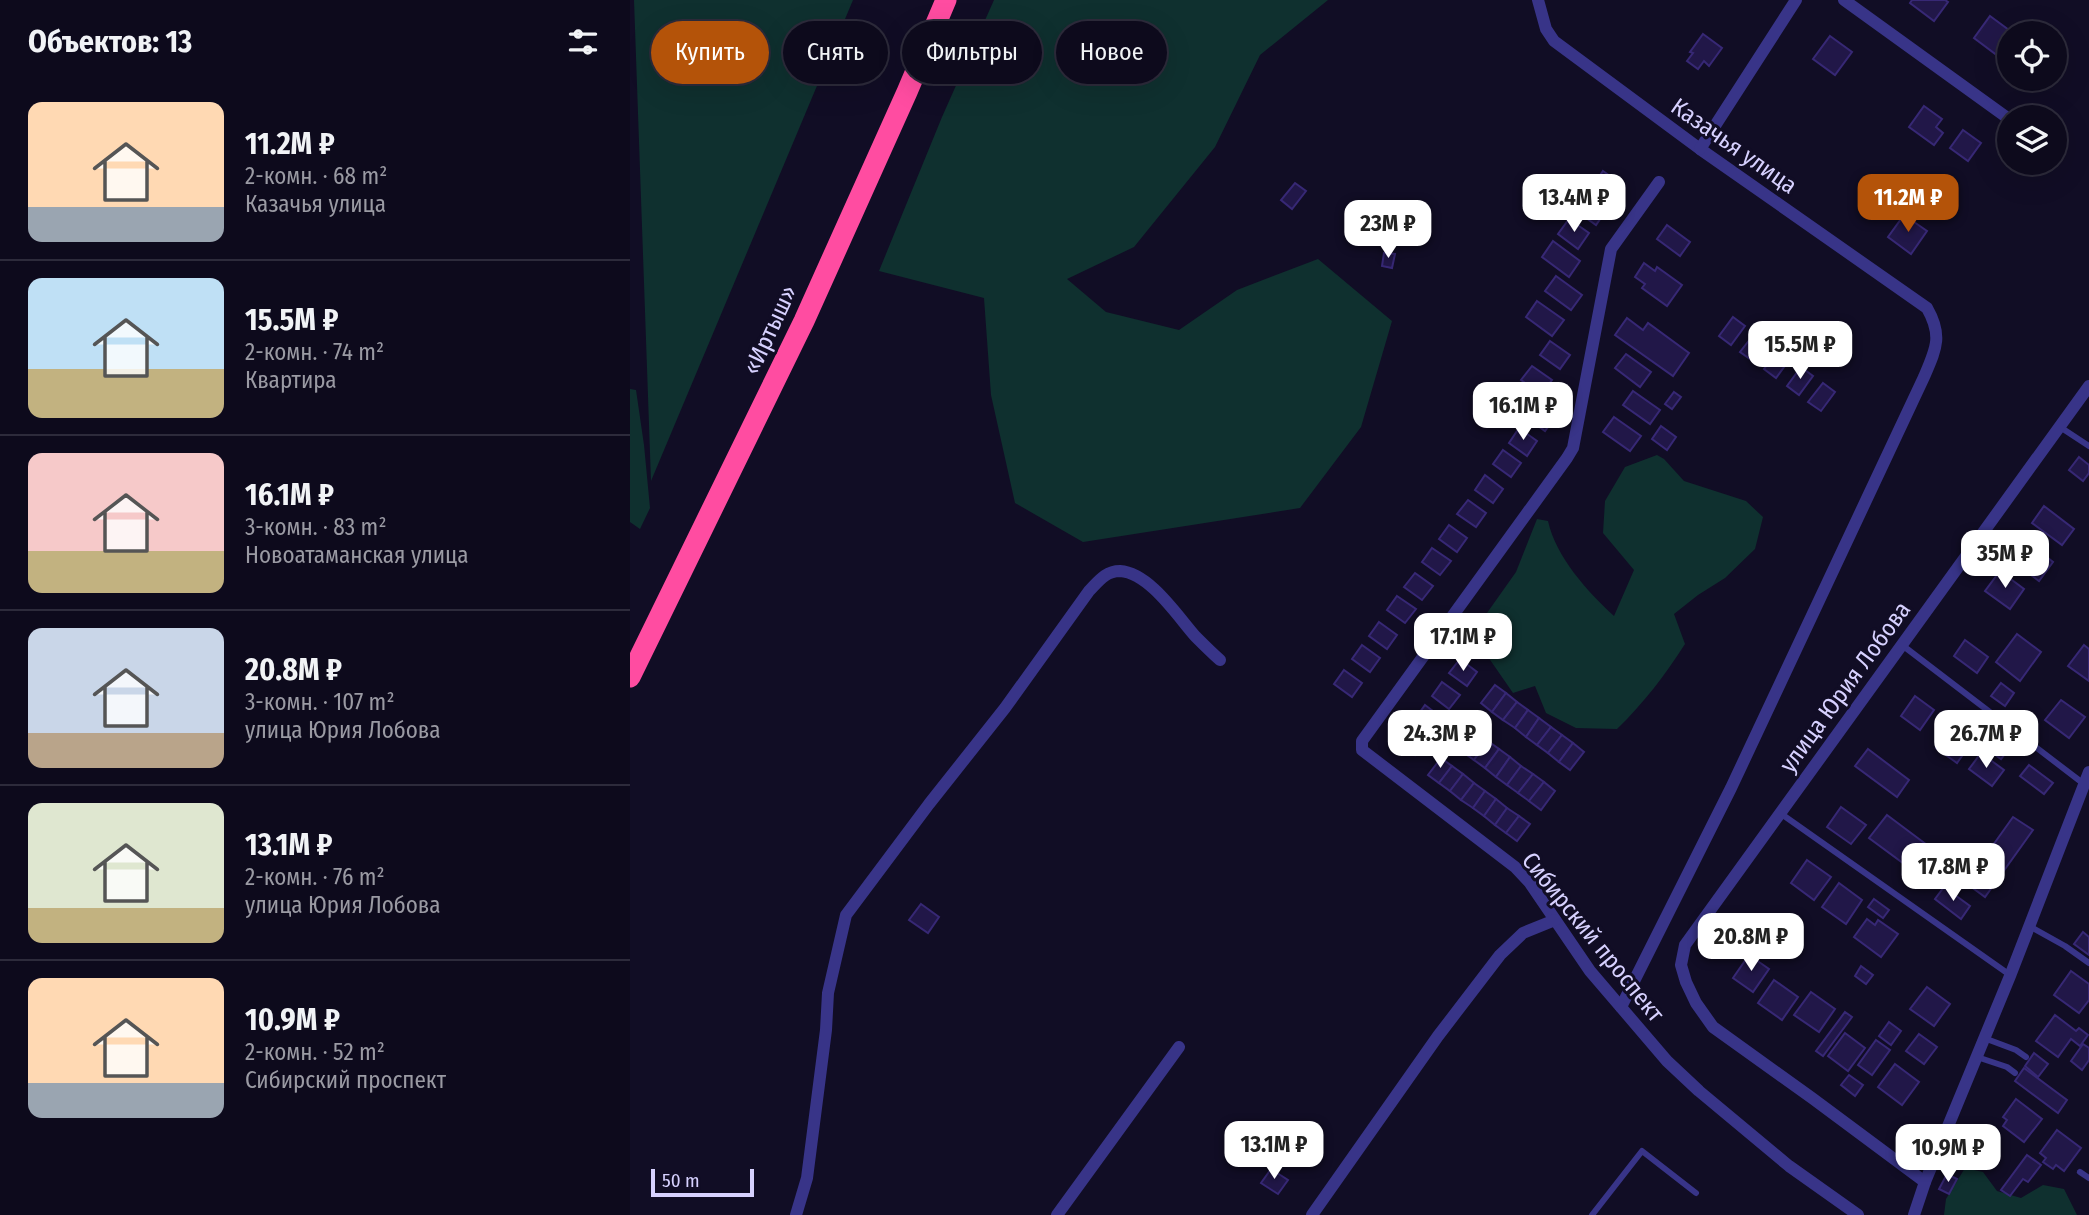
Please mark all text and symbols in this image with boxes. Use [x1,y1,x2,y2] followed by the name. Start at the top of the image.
[651,21,769,84] chip: Купить
[783,21,888,84] chip: Снять
[902,21,1042,84] chip: Фильтры
[1056,21,1167,84] chip: Новое
[1997,21,2067,175] map controls
[1997,21,2067,91] button: locate
[564,23,602,61] icon: filters
[28,24,192,60] text: Объектов: 13
[1666,92,1802,200] street label: Казачья улица
[1997,105,2067,175] button: layers
[245,126,335,162] text: 11.2M ₽
[84,130,168,214] icon: home
[245,162,387,190] text: 2-комн. · 68 m²
[1509,174,1639,234] pin: 13.4M ₽
[1843,174,1973,234] pin: 11.2M ₽
[1539,183,1609,211] text: 13.4M ₽
[1874,183,1942,211] text: 11.2M ₽
[245,190,386,218] text: Казачья улица
[1339,201,1437,260] pin: 23M ₽
[1360,209,1416,237] text: 23M ₽
[737,281,803,379] street label: «Иртыш»
[245,302,338,338] text: 15.5M ₽
[84,306,168,390] icon: home
[1735,322,1865,381] pin: 15.5M ₽
[1764,330,1836,358] text: 15.5M ₽
[245,338,384,366] text: 2-комн. · 74 m²
[245,366,337,394] text: Квартира
[1458,382,1588,442] pin: 16.1M ₽
[1489,391,1557,419] text: 16.1M ₽
[245,477,334,513] text: 16.1M ₽
[84,481,168,565] icon: home
[245,513,387,541] text: 3-комн. · 83 m²
[1956,530,2054,590] pin: 35M ₽
[1977,539,2033,567] text: 35M ₽
[245,541,469,569] text: Новоатаманская улица
[1774,596,1916,778] street label: улица Юрия Лобова
[1398,614,1528,673] pin: 17.1M ₽
[1430,622,1496,650] text: 17.1M ₽
[245,652,342,688] text: 20.8M ₽
[84,656,168,740] icon: home
[245,688,395,716] text: 3-комн. · 107 m²
[1375,710,1505,770] pin: 24.3M ₽
[1921,710,2051,770] pin: 26.7M ₽
[245,716,440,744] text: улица Юрия Лобова
[1404,719,1476,747] text: 24.3M ₽
[1950,719,2022,747] text: 26.7M ₽
[245,827,333,863] text: 13.1M ₽
[84,831,168,915] icon: home
[1888,844,2018,903] pin: 17.8M ₽
[1516,847,1670,1028] street label: Сибирский проспект
[1918,852,1988,880] text: 17.8M ₽
[245,863,385,891] text: 2-комн. · 76 m²
[245,891,440,919] text: улица Юрия Лобова
[1686,914,1816,973] pin: 20.8M ₽
[1714,922,1788,950] text: 20.8M ₽
[245,1002,340,1038] text: 10.9M ₽
[84,1006,168,1090] icon: home
[245,1038,385,1066] text: 2-комн. · 52 m²
[245,1066,446,1094] text: Сибирский проспект
[1209,1122,1339,1181] pin: 13.1M ₽
[1883,1124,2013,1184] pin: 10.9M ₽
[1240,1130,1308,1158] text: 13.1M ₽
[1912,1133,1984,1161] text: 10.9M ₽
[651,1166,754,1198] scale bar
[662,1169,700,1192] text: 50 m

